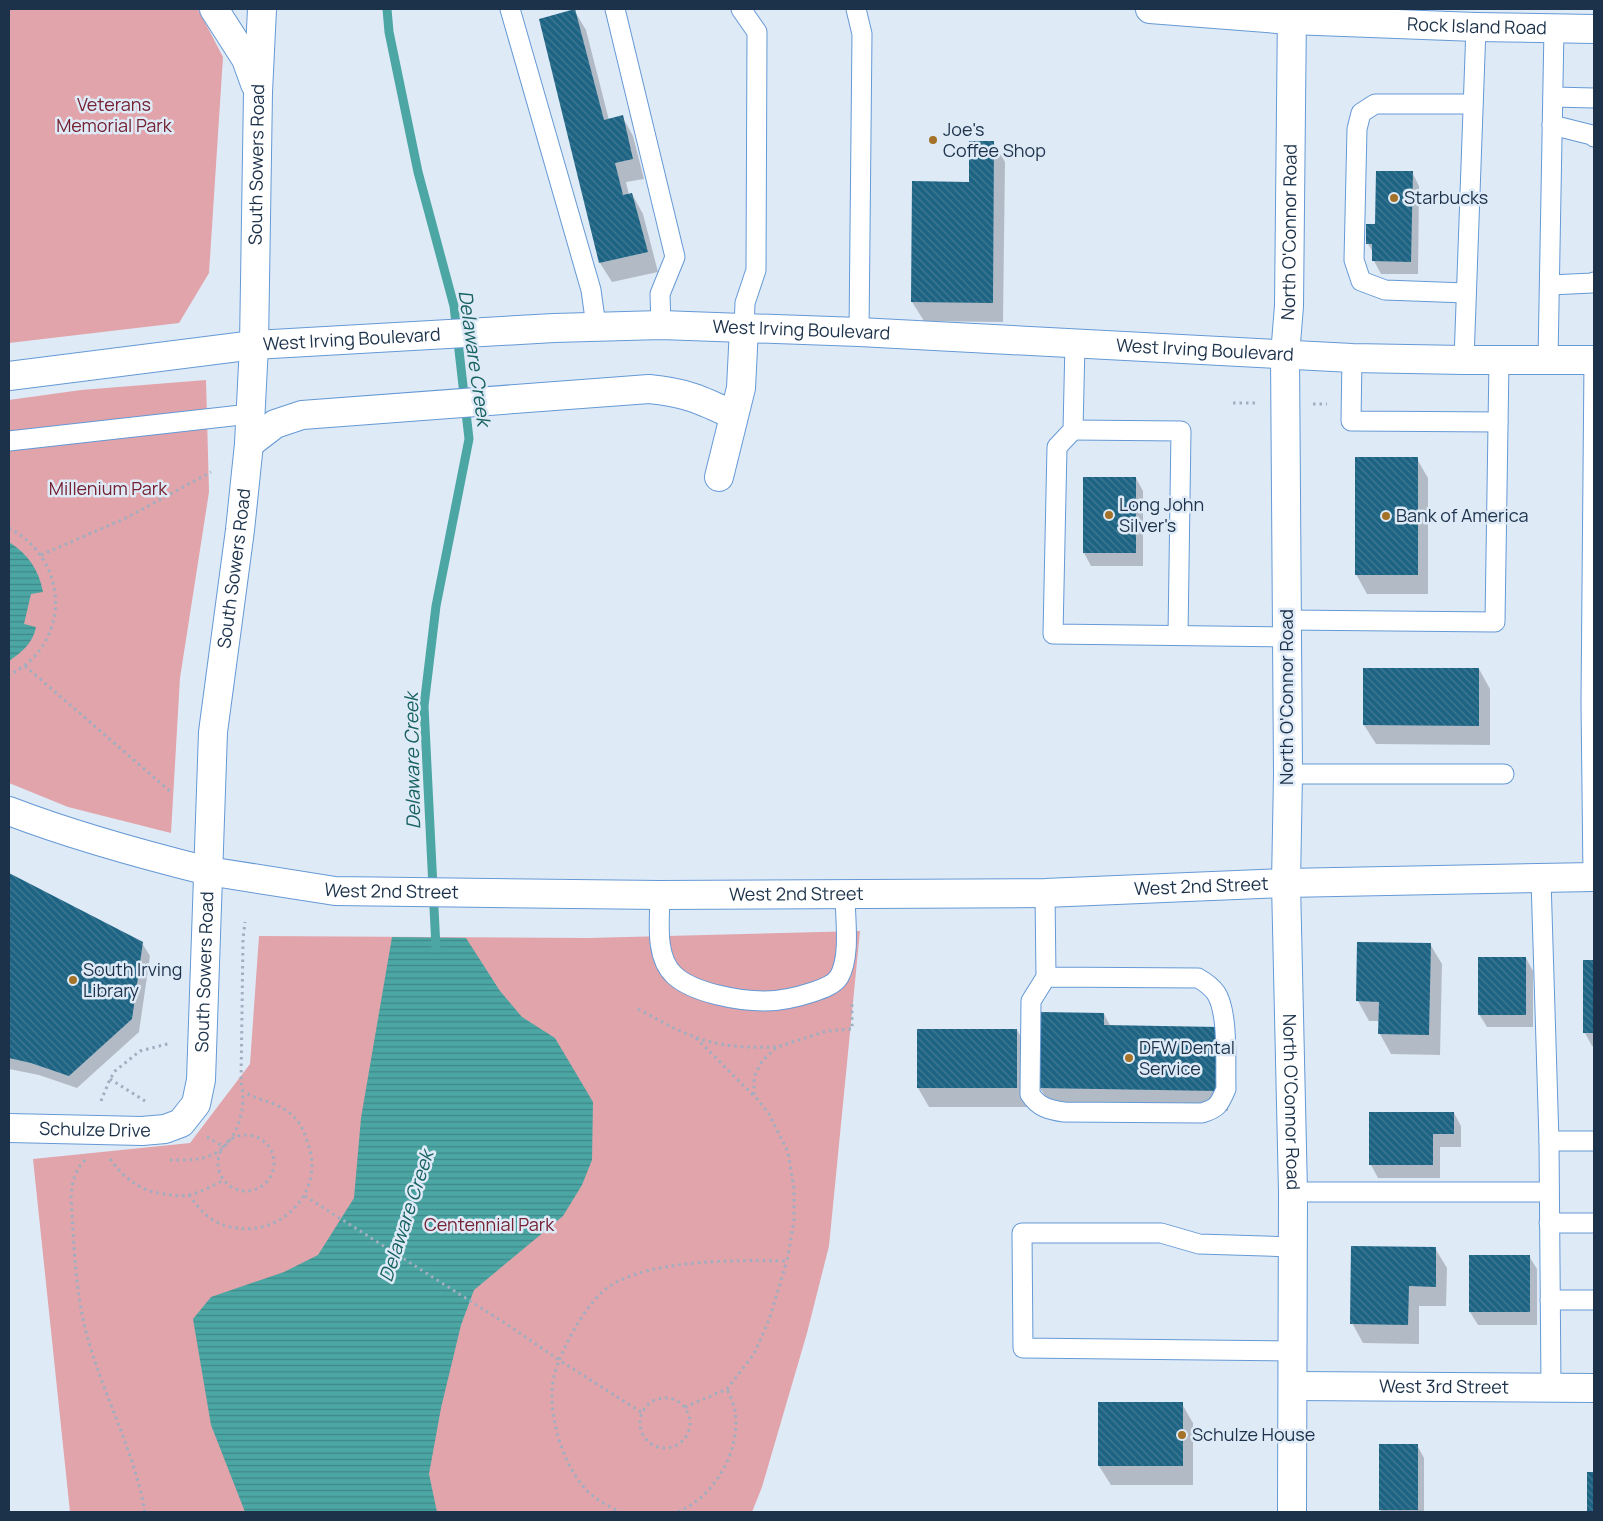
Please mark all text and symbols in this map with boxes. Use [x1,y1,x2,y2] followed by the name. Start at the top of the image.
[1407,11,1547,39] street label: Rock Island Road
[243,83,269,245] street label: South Sowers Road
[56,92,173,137] park label: Veterans Memorial Park
[943,117,1046,162] place label: Joe's Coffee Shop
[927,134,939,146] marker: Joe's Coffee Shop
[1275,144,1302,321] street label: North O'Connor Road
[1404,185,1488,209] place label: Starbucks
[1388,192,1400,204] marker: Starbucks
[453,289,498,430] water label: Delaware Creek
[712,314,891,345] street label: West Irving Boulevard
[262,321,441,355] street label: West Irving Boulevard
[1115,333,1294,366] street label: West Irving Boulevard
[49,476,168,500] park label: Millenium Park
[211,487,255,650] street label: South Sowers Road
[1119,492,1204,537] place label: Long John Silver's
[1396,503,1529,527] place label: Bank of America
[1103,509,1115,521] marker: Long John Silver's
[1380,510,1392,522] marker: Bank of America
[1274,609,1298,785] street label: North O'Connor Road
[398,690,426,829] water label: Delaware Creek
[1133,871,1269,900] street label: West 2nd Street
[323,876,459,904] street label: West 2nd Street
[729,881,864,906] street label: West 2nd Street
[189,891,218,1053] street label: South Sowers Road
[83,957,182,1002] place label: South Irving Library
[67,974,79,986] marker: South Irving Library
[1278,1014,1306,1190] street label: North O'Connor Road
[1139,1035,1235,1080] place label: DFW Dental Service
[1123,1052,1135,1064] marker: DFW Dental Service
[39,1116,152,1142] street label: Schulze Drive
[373,1145,440,1285] water label: Delaware Creek
[424,1212,555,1236] park label: Centennial Park
[1379,1374,1509,1398] street label: West 3rd Street
[1192,1422,1315,1446] place label: Schulze House
[1176,1429,1188,1441] marker: Schulze House

